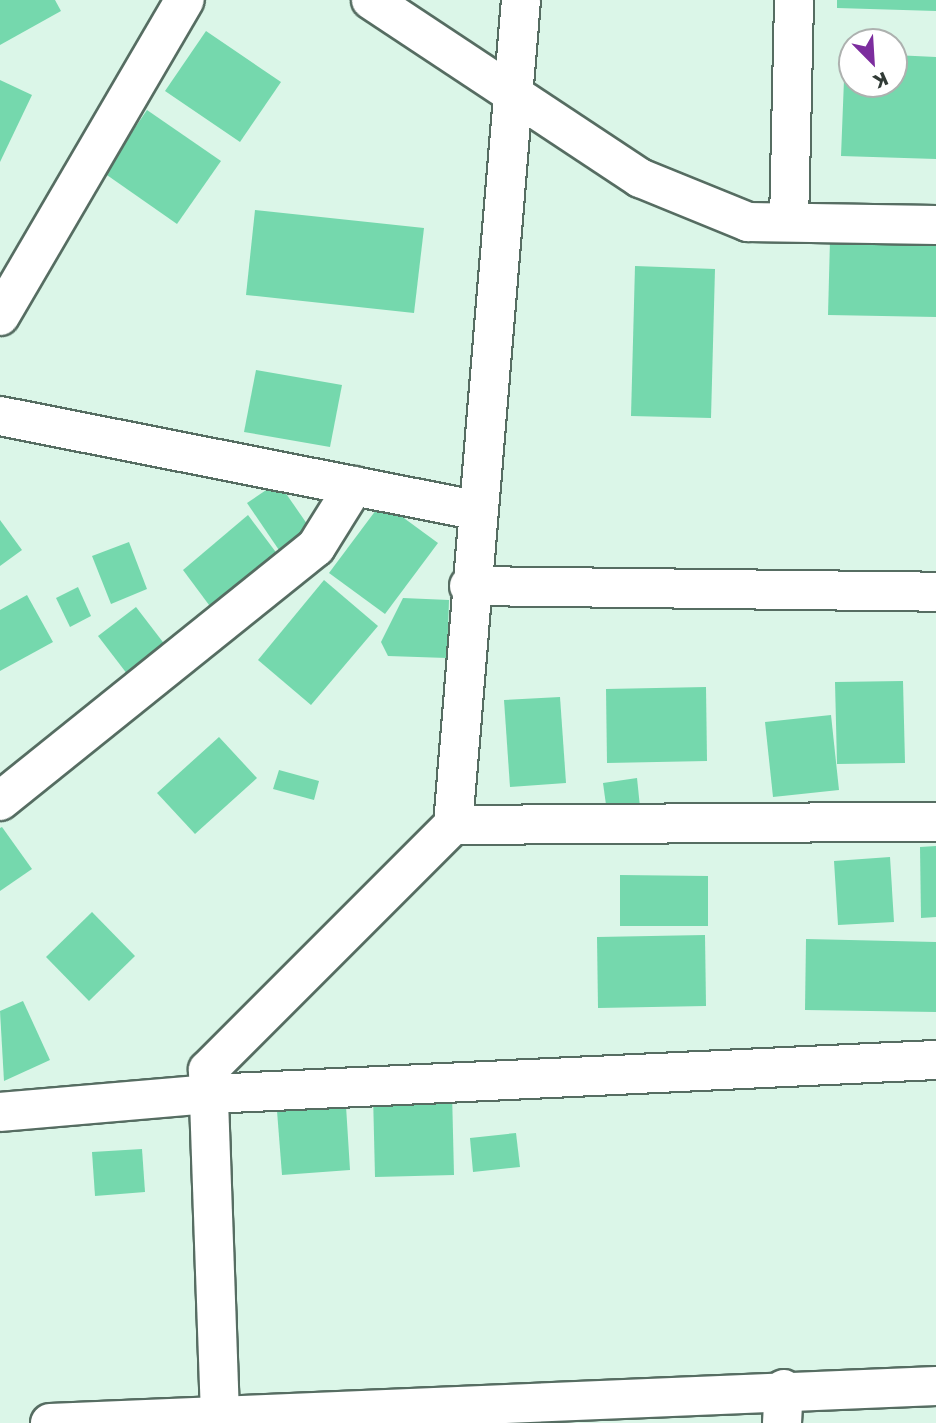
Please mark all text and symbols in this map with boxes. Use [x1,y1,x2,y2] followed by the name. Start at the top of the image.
[838,28,908,98] north arrow
[870,68,892,94] text: K

